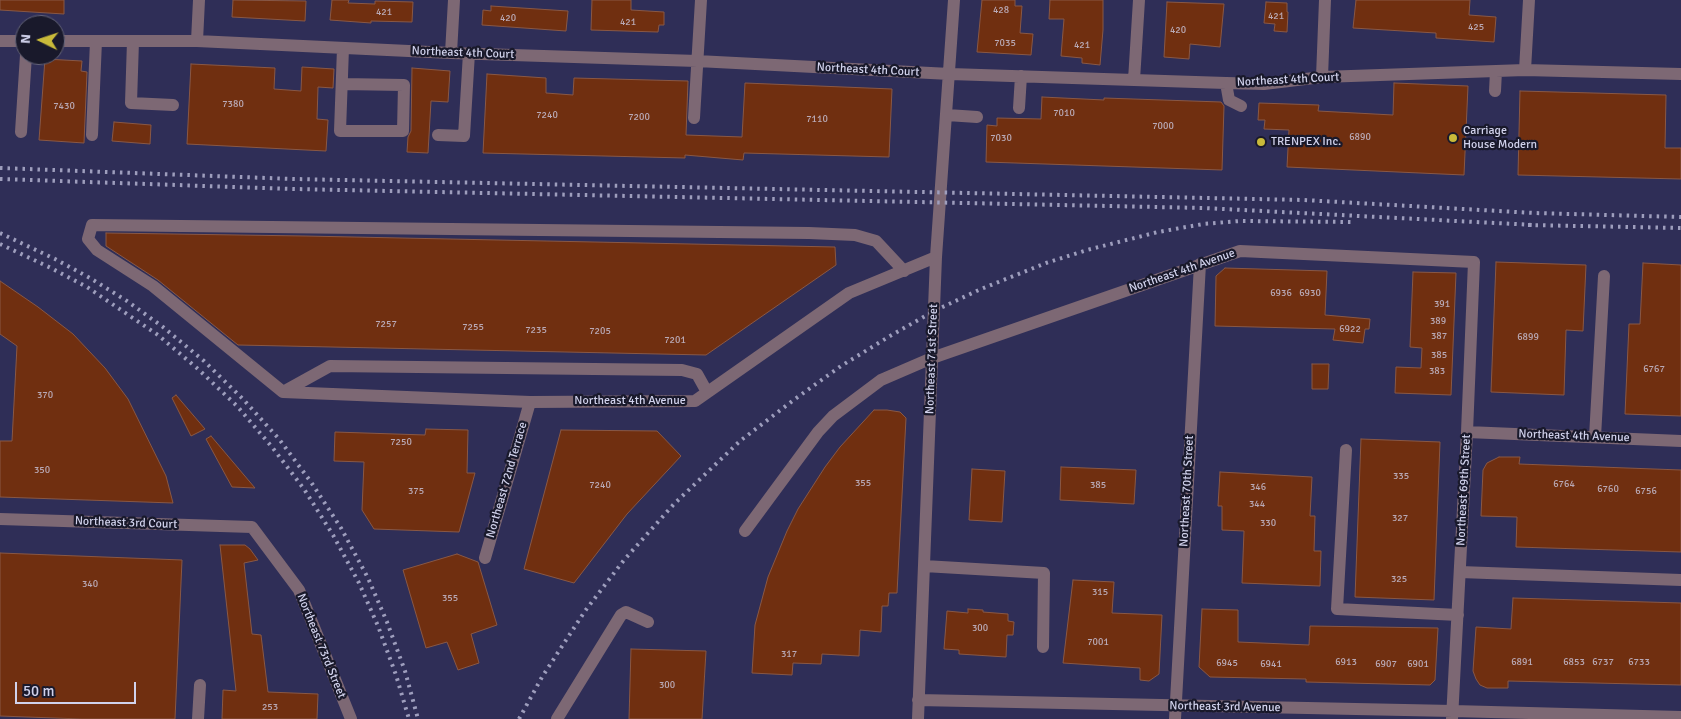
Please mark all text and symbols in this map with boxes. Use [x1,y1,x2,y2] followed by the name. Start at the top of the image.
[993,4,1009,16] house number: 428
[376,6,392,18] house number: 421
[1268,10,1284,22] house number: 421
[500,12,516,24] house number: 420
[15,15,65,65] north arrow
[620,16,636,28] house number: 421
[1468,21,1484,33] house number: 425
[1170,24,1186,36] house number: 420
[17,34,34,44] text: N
[994,37,1016,49] house number: 7035
[1074,39,1090,51] house number: 421
[411,44,515,62] street label: Northeast 4th Court
[816,60,920,80] street label: Northeast 4th Court
[1236,70,1340,90] street label: Northeast 4th Court
[222,98,244,110] house number: 7380
[53,100,75,112] house number: 7430
[1053,107,1075,119] house number: 7010
[536,109,558,121] house number: 7240
[628,111,650,123] house number: 7200
[806,113,828,125] house number: 7110
[1152,120,1174,132] house number: 7000
[1463,124,1537,152] place label: Carriage House Modern
[1349,131,1371,143] house number: 6890
[990,132,1012,144] house number: 7030
[1447,132,1459,144] marker: Carriage House Modern
[1271,135,1341,149] place label: TRENPEX Inc.
[1255,136,1267,148] marker: TRENPEX Inc.
[1127,246,1237,296] street label: Northeast 4th Avenue
[1270,287,1292,299] house number: 6936
[1299,287,1321,299] house number: 6930
[1434,298,1450,310] house number: 391
[923,304,941,414] street label: Northeast 71st Street
[1430,315,1446,327] house number: 389
[375,318,397,330] house number: 7257
[462,321,484,333] house number: 7255
[1339,323,1361,335] house number: 6922
[525,324,547,336] house number: 7235
[589,325,611,337] house number: 7205
[1431,330,1447,342] house number: 387
[1517,331,1539,343] house number: 6899
[664,334,686,346] house number: 7201
[1431,349,1447,361] house number: 385
[1643,363,1665,375] house number: 6767
[1429,365,1445,377] house number: 383
[37,389,53,401] house number: 370
[574,394,686,408] street label: Northeast 4th Avenue
[484,420,530,540] street label: Northeast 72nd Terrace
[1518,427,1630,445] street label: Northeast 4th Avenue
[1454,434,1474,546] street label: Northeast 69th Street
[1177,435,1197,547] street label: Northeast 70th Street
[390,436,412,448] house number: 7250
[34,464,50,476] house number: 350
[1393,470,1409,482] house number: 335
[855,477,871,489] house number: 355
[1553,478,1575,490] house number: 6764
[589,479,611,491] house number: 7240
[1090,479,1106,491] house number: 385
[1250,481,1266,493] house number: 346
[1597,483,1619,495] house number: 6760
[408,485,424,497] house number: 375
[1635,485,1657,497] house number: 6756
[1249,498,1265,510] house number: 344
[1392,512,1408,524] house number: 327
[74,514,178,532] street label: Northeast 3rd Court
[1260,517,1276,529] house number: 330
[1391,573,1407,585] house number: 325
[82,578,98,590] house number: 340
[1092,586,1108,598] house number: 315
[293,592,349,700] street label: Northeast 73rd Street
[442,592,458,604] house number: 355
[972,622,988,634] house number: 300
[1087,636,1109,648] house number: 7001
[781,648,797,660] house number: 317
[1335,656,1357,668] house number: 6913
[1511,656,1533,668] house number: 6891
[1563,656,1585,668] house number: 6853
[1592,656,1614,668] house number: 6737
[1628,656,1650,668] house number: 6733
[1216,657,1238,669] house number: 6945
[1260,658,1282,670] house number: 6941
[1375,658,1397,670] house number: 6907
[1407,658,1429,670] house number: 6901
[18,672,139,704] scale bar
[659,679,675,691] house number: 300
[23,682,54,700] text: 50 m
[1169,699,1281,715] street label: Northeast 3rd Avenue
[262,701,278,713] house number: 253

